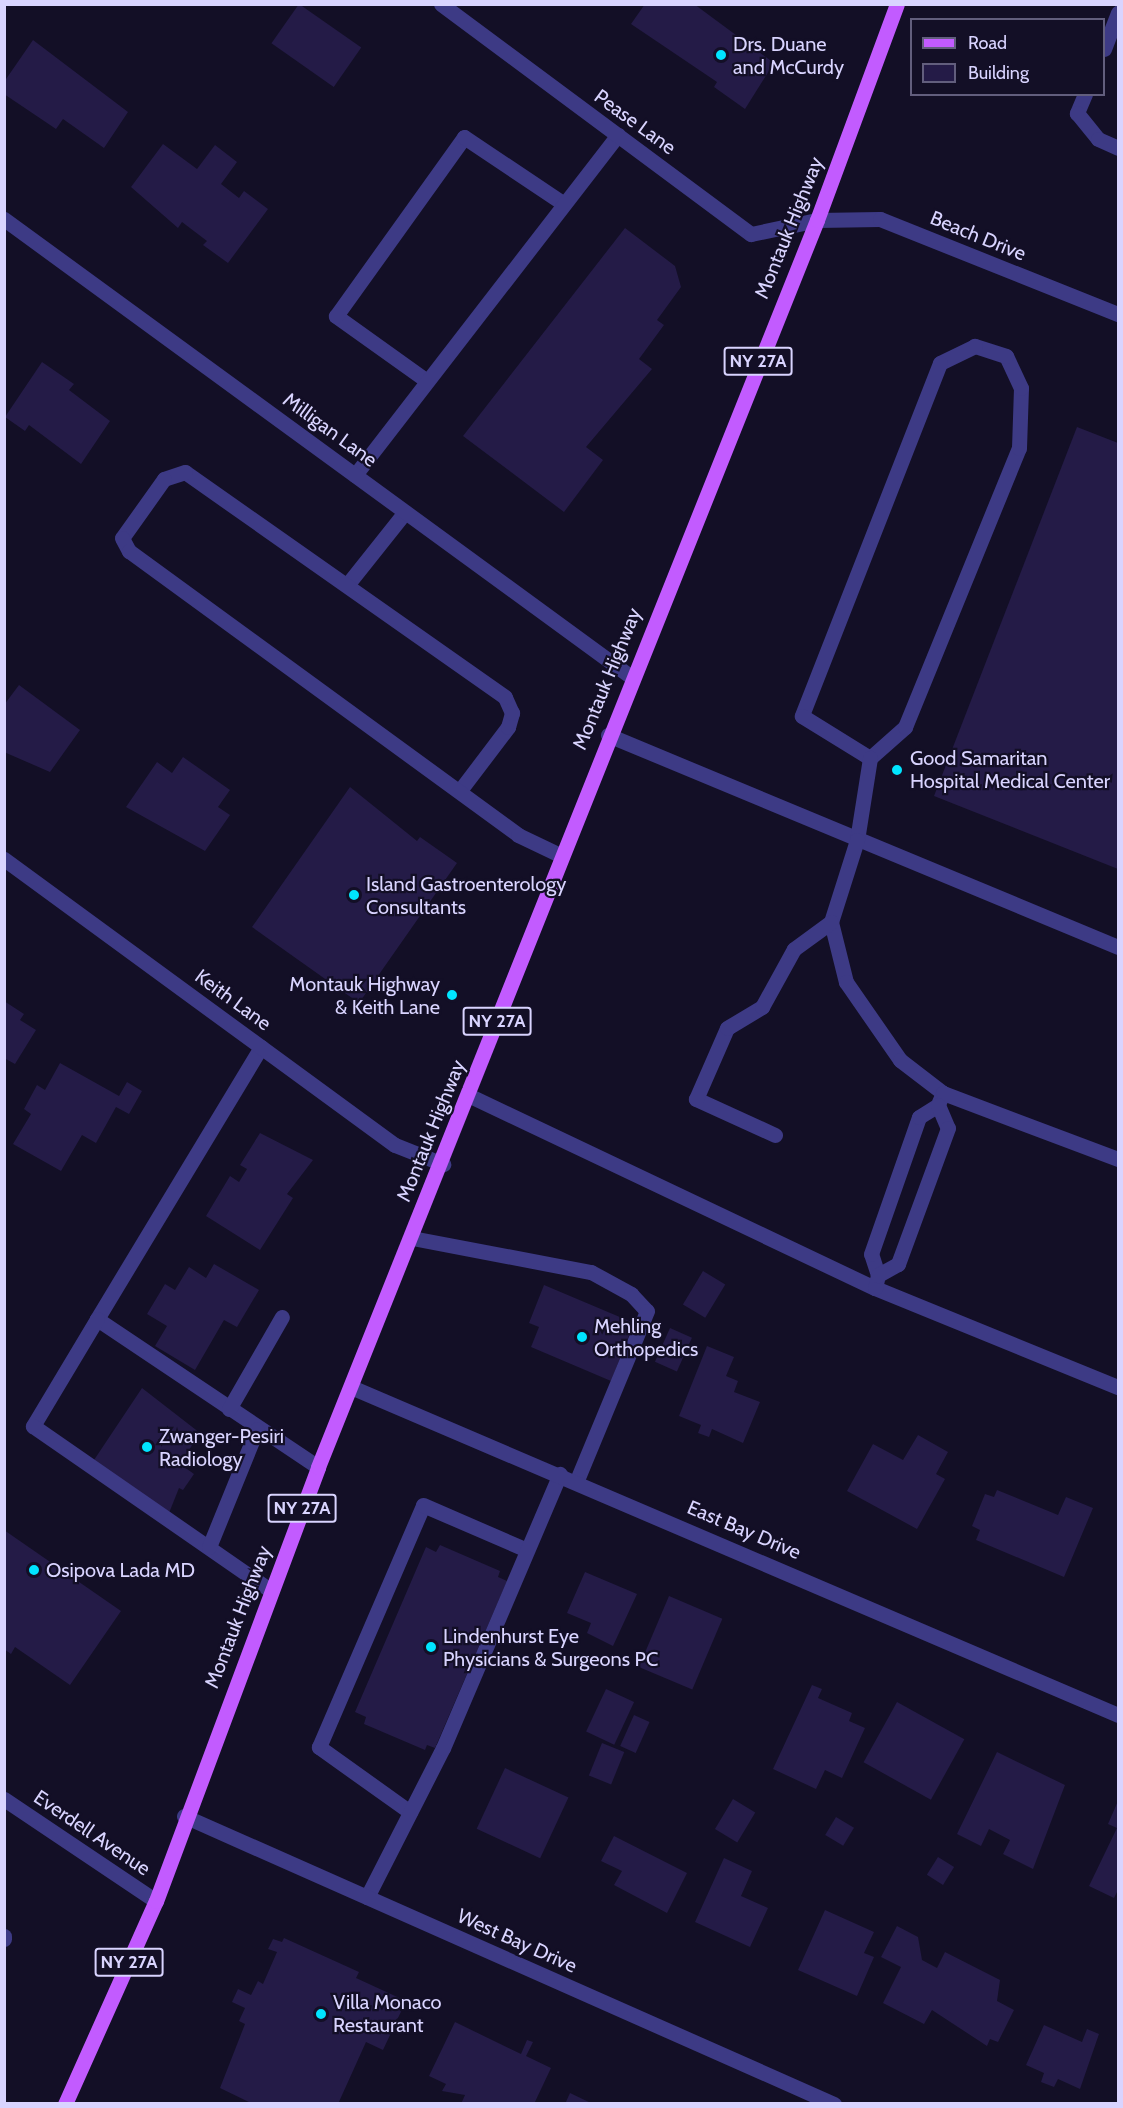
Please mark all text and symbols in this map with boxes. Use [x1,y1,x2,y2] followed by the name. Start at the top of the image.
[910,18,1105,96] legend
[733,32,844,79] place label: Drs. Duane and McCurdy
[968,32,1007,54] text: Road
[714,48,728,62] marker: Drs. Duane and McCurdy
[968,62,1029,84] text: Building
[589,84,681,160] street label: Pease Lane
[750,154,828,302] street label: Montauk Highway
[927,206,1029,266] street label: Beach Drive
[724,346,792,376] road number: NY 27A
[278,388,382,472] street label: Milligan Lane
[568,605,646,753] street label: Montauk Highway
[910,746,1110,793] place label: Good Samaritan Hospital Medical Center
[888,761,906,779] marker: Good Samaritan Hospital Medical Center
[366,872,566,919] place label: Island Gastroenterology Consultants
[347,888,361,902] marker: Island Gastroenterology Consultants
[190,964,276,1036] street label: Keith Lane
[289,972,440,1019] place label: Montauk Highway & Keith Lane
[445,988,459,1002] marker: Montauk Highway & Keith Lane
[462,1006,532,1036] road number: NY 27A
[392,1057,470,1205] street label: Montauk Highway
[594,1314,698,1361] place label: Mehling Orthopedics
[575,1330,589,1344] marker: Mehling Orthopedics
[159,1424,284,1471] place label: Zwanger-Pesiri Radiology
[140,1440,154,1454] marker: Zwanger-Pesiri Radiology
[268,1493,336,1523] road number: NY 27A
[684,1495,804,1565] street label: East Bay Drive
[200,1542,276,1692] street label: Montauk Highway
[46,1558,195,1582] place label: Osipova Lada MD
[27,1563,41,1577] marker: Osipova Lada MD
[443,1624,658,1671] place label: Lindenhurst Eye Physicians & Surgeons PC
[424,1640,438,1654] marker: Lindenhurst Eye Physicians & Surgeons PC
[29,1785,155,1881] street label: Everdell Avenue
[453,1904,581,1978] street label: West Bay Drive
[94,1947,164,1977] road number: NY 27A
[333,1990,442,2037] place label: Villa Monaco Restaurant
[314,2007,328,2021] marker: Villa Monaco Restaurant

